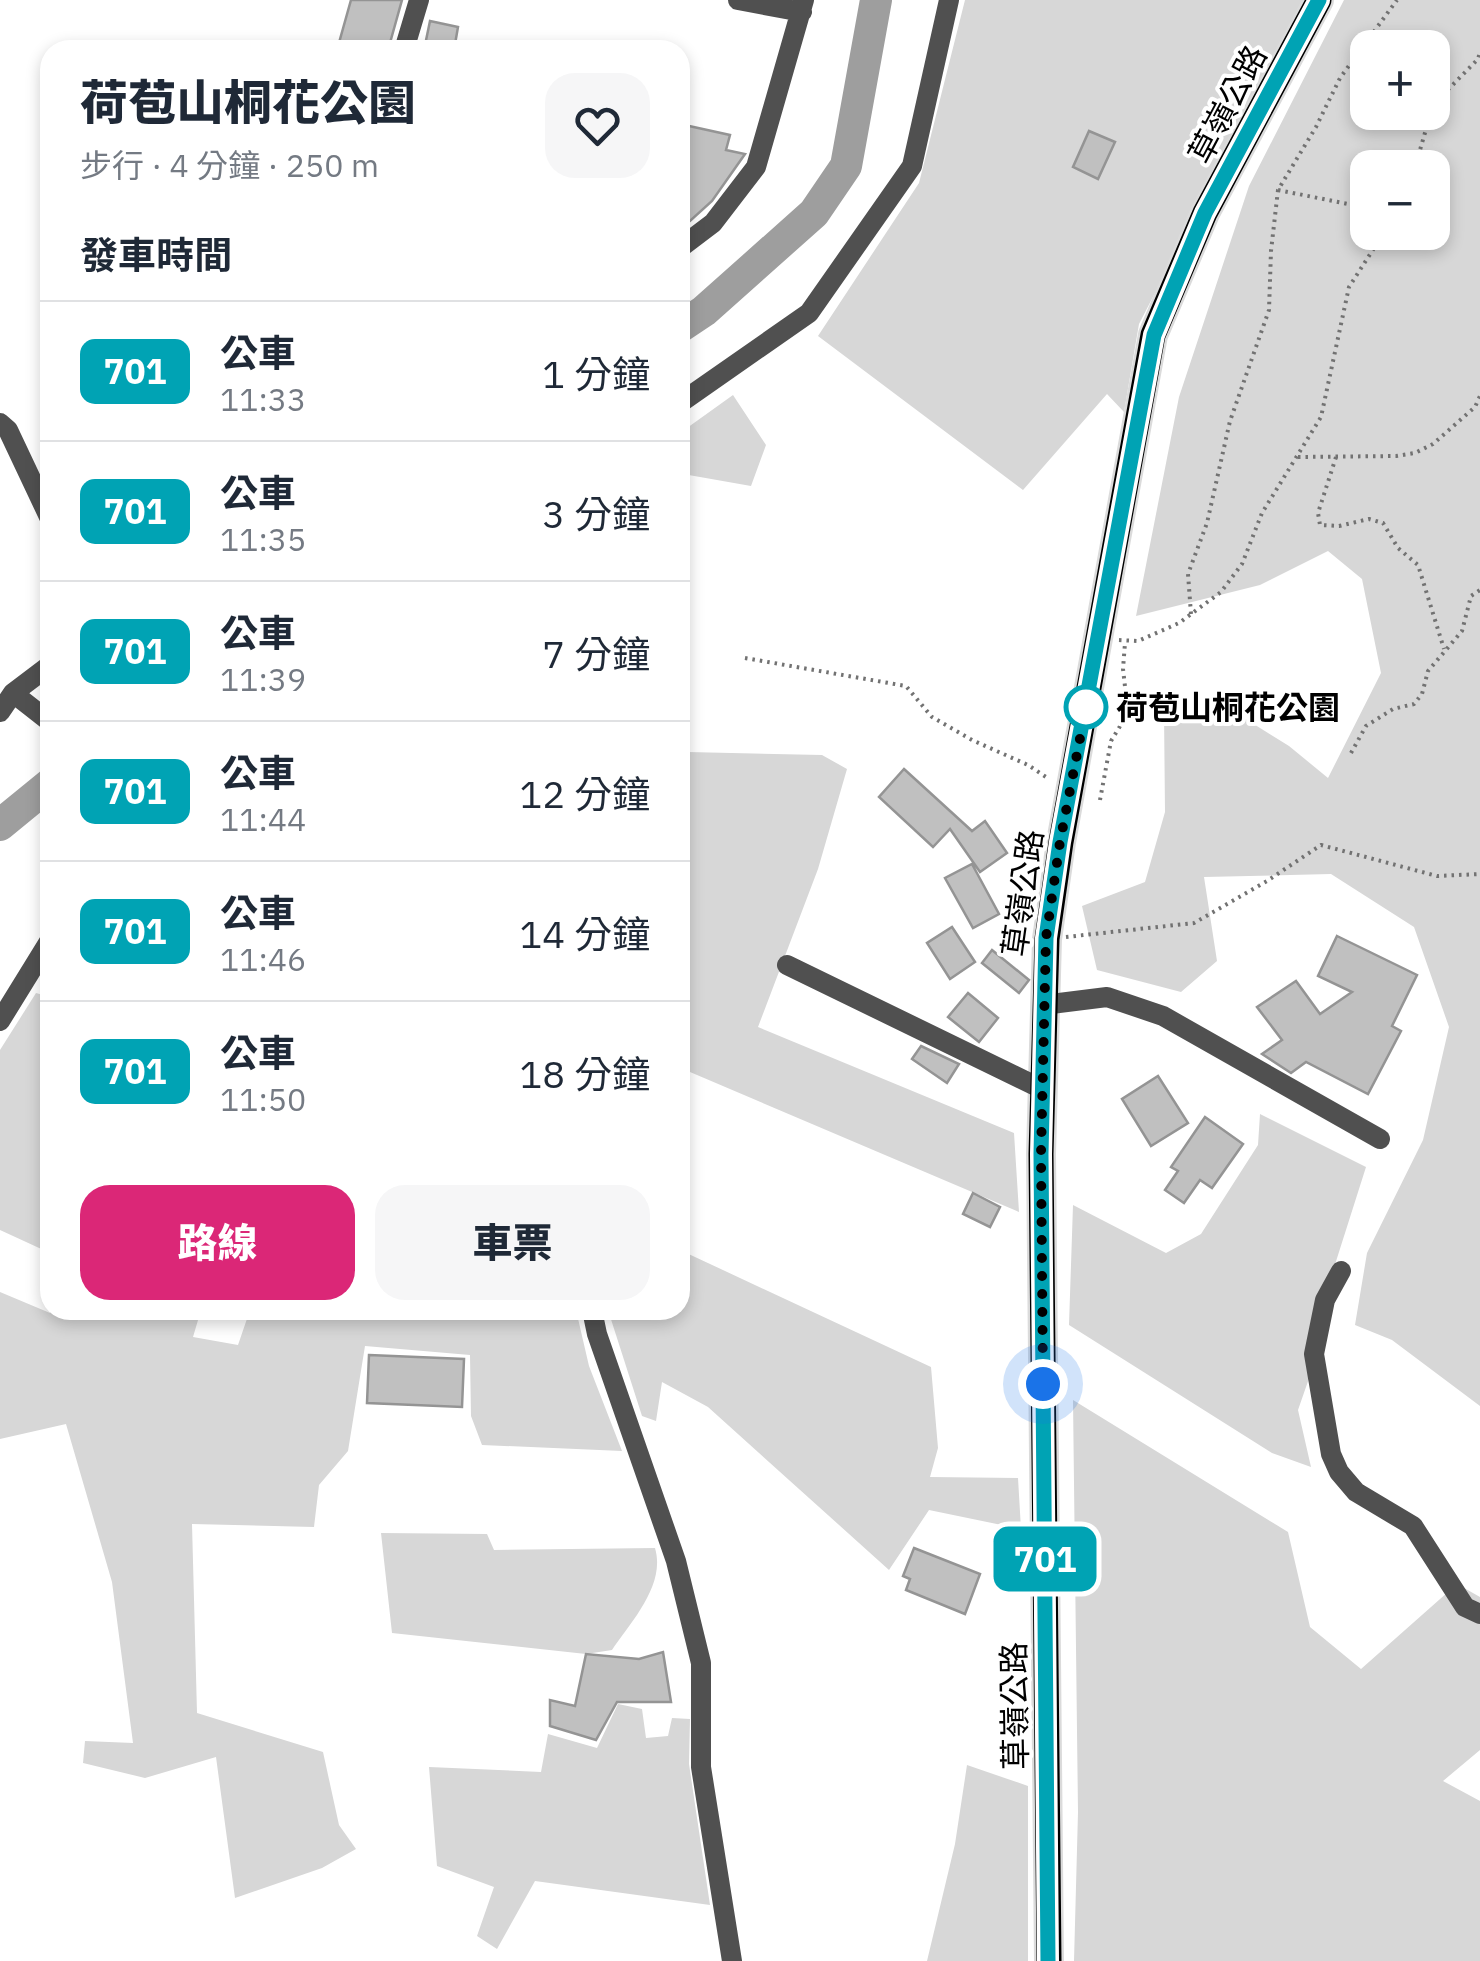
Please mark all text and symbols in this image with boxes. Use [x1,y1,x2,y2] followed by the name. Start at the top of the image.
[1350,30,1450,250] map controls
[1350,30,1450,130] button: +
[1178,38,1276,170] street label: 草嶺公路
[80,71,416,133] text: 荷苞山桐花公園
[545,73,650,178] button: heart
[80,144,379,186] text: 步行 · 4 分鐘 · 250 m
[1350,150,1450,250] button: −
[80,230,232,279] text: 發車時間
[220,328,296,377] text: 公車
[103,348,167,394] text: 701
[542,349,650,398] text: 1 分鐘
[220,378,306,420] text: 11:33
[220,468,296,517] text: 公車
[103,488,167,534] text: 701
[542,489,650,538] text: 3 分鐘
[220,518,306,560] text: 11:35
[220,608,296,657] text: 公車
[103,628,167,674] text: 701
[542,629,650,678] text: 7 分鐘
[220,658,306,700] text: 11:39
[1065,686,1107,728] marker: 荷苞山桐花公園
[1116,686,1340,728] place label: 荷苞山桐花公園
[220,748,296,797] text: 公車
[103,768,167,814] text: 701
[519,769,650,818] text: 12 分鐘
[220,798,306,840] text: 11:44
[992,827,1052,959] street label: 草嶺公路
[220,888,296,937] text: 公車
[103,908,167,954] text: 701
[519,909,650,958] text: 14 分鐘
[220,938,306,980] text: 11:46
[220,1028,296,1077] text: 公車
[103,1048,167,1094] text: 701
[519,1049,650,1098] text: 18 分鐘
[220,1078,306,1120] text: 11:50
[80,1185,355,1300] button: 路線
[375,1185,650,1300] button: 車票
[1018,1359,1068,1409] your location
[988,1526,1102,1592] line badge: 701
[1013,1536,1077,1582] text: 701
[992,1642,1036,1770] street label: 草嶺公路

